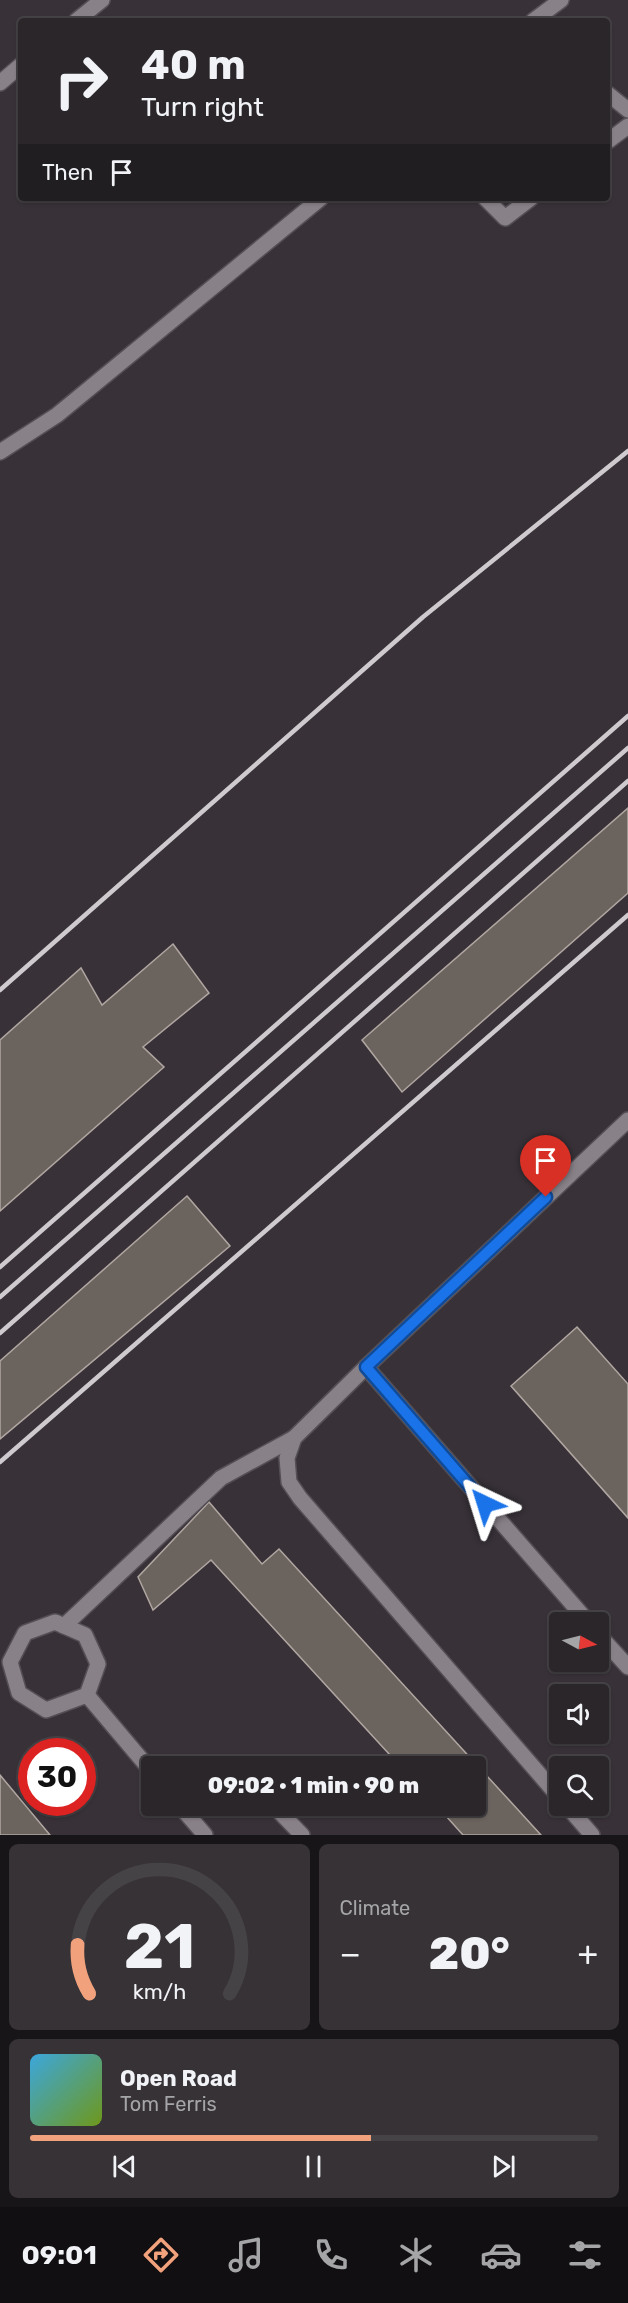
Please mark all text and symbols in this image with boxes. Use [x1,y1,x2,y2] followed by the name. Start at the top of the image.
[141,40,246,90] text: 40 m
[42,42,120,120] icon: right
[141,91,264,123] text: Turn right
[105,156,138,189] icon: arrive
[42,159,93,186] text: Then
[520,1135,571,1197] pin
[529,1144,562,1177] icon: arrive
[453,1472,517,1536] position arrow
[549,1612,609,1672] north arrow
[549,1612,609,1816] map controls
[549,1684,609,1744] button: sound
[18,1738,96,1816] speed limit sign: 30
[549,1756,609,1816] button: search
[208,1772,419,1799] text: 09:02 · 1 min · 90 m
[340,1896,410,1920] text: Climate
[123,1910,195,1984] text: 21
[429,1927,510,1980] text: 20°
[340,1934,361,1973] text: −
[577,1934,598,1973] text: +
[132,1979,186,2004] text: km/h
[120,2065,237,2092] text: Open Road
[120,2092,217,2116] text: Tom Ferris
[108,2150,141,2183] icon: previous
[297,2150,330,2183] icon: pause
[487,2150,520,2183] icon: next
[140,2234,182,2276] icon: directions
[225,2234,267,2276] icon: music
[310,2234,352,2276] icon: phone
[395,2234,437,2276] icon: climate
[480,2234,522,2276] icon: car
[564,2234,606,2276] icon: filters
[21,2239,97,2271] text: 09:01

